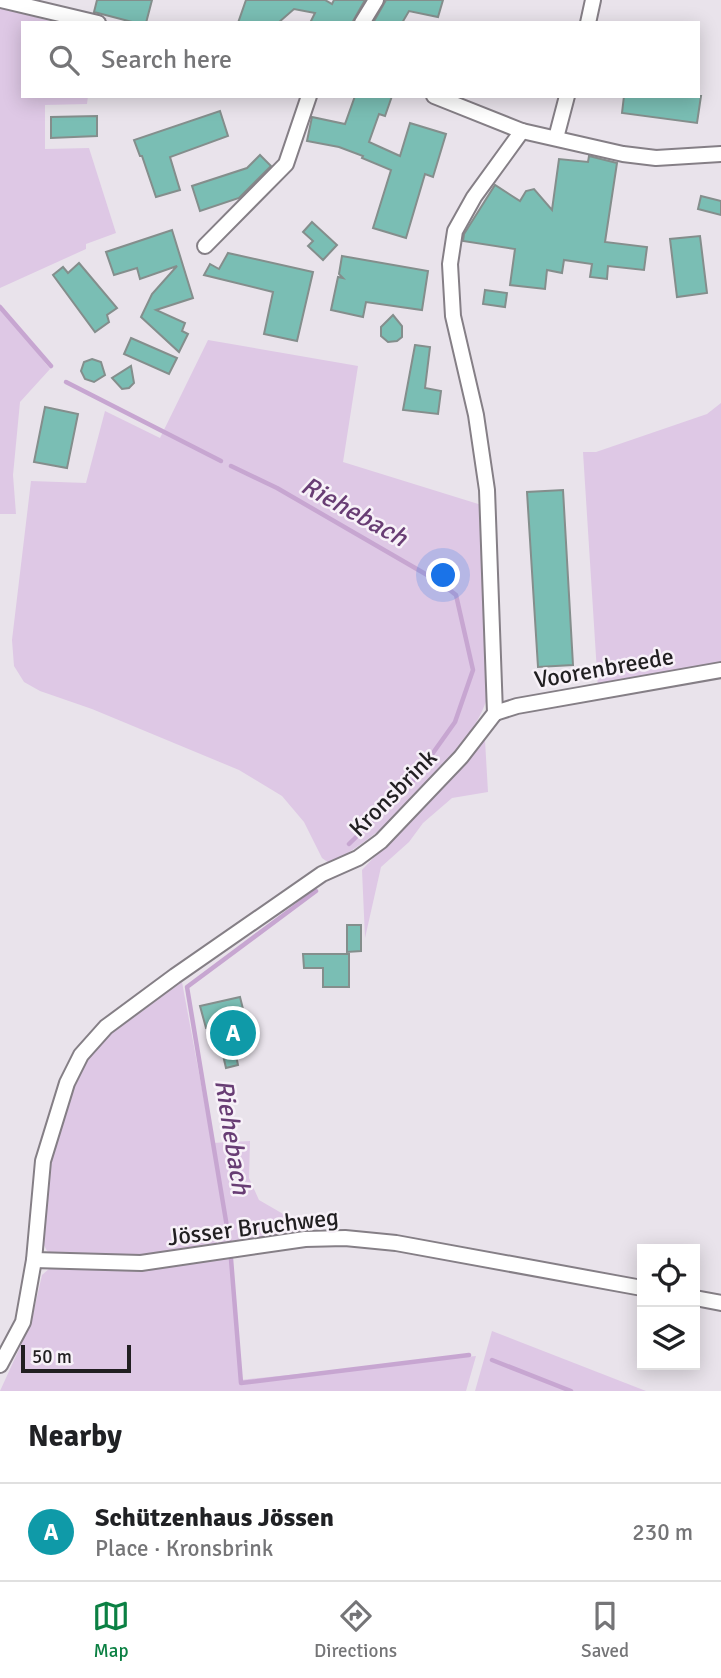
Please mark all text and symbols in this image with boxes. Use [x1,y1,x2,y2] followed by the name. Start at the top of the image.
[21,21,700,98] search box
[45,41,83,79] icon: search
[101,44,232,76] text: Search here
[295,470,413,555] water label: Riehebach
[426,558,460,592] your location
[532,641,676,695] street label: Voorenbreede
[343,743,443,843] street label: Kronsbrink
[210,1007,256,1059] pin: A
[207,1077,257,1198] water label: Riehebach
[166,1202,340,1252] street label: Jösser Bruchweg
[637,1244,700,1370] map controls
[637,1244,700,1307] button: locate
[637,1307,700,1370] button: layers
[21,1342,131,1374] scale bar
[32,1345,72,1369] text: 50 m
[28,1418,122,1455] text: Nearby
[95,1502,334,1534] text: Schützenhaus Jössen
[44,1518,58,1547] text: A
[632,1518,693,1547] text: 230 m
[95,1534,273,1563] text: Place · Kronsbrink
[92,1597,130,1663] tab: Map
[314,1597,397,1663] tab: Directions
[581,1597,629,1663] tab: Saved

